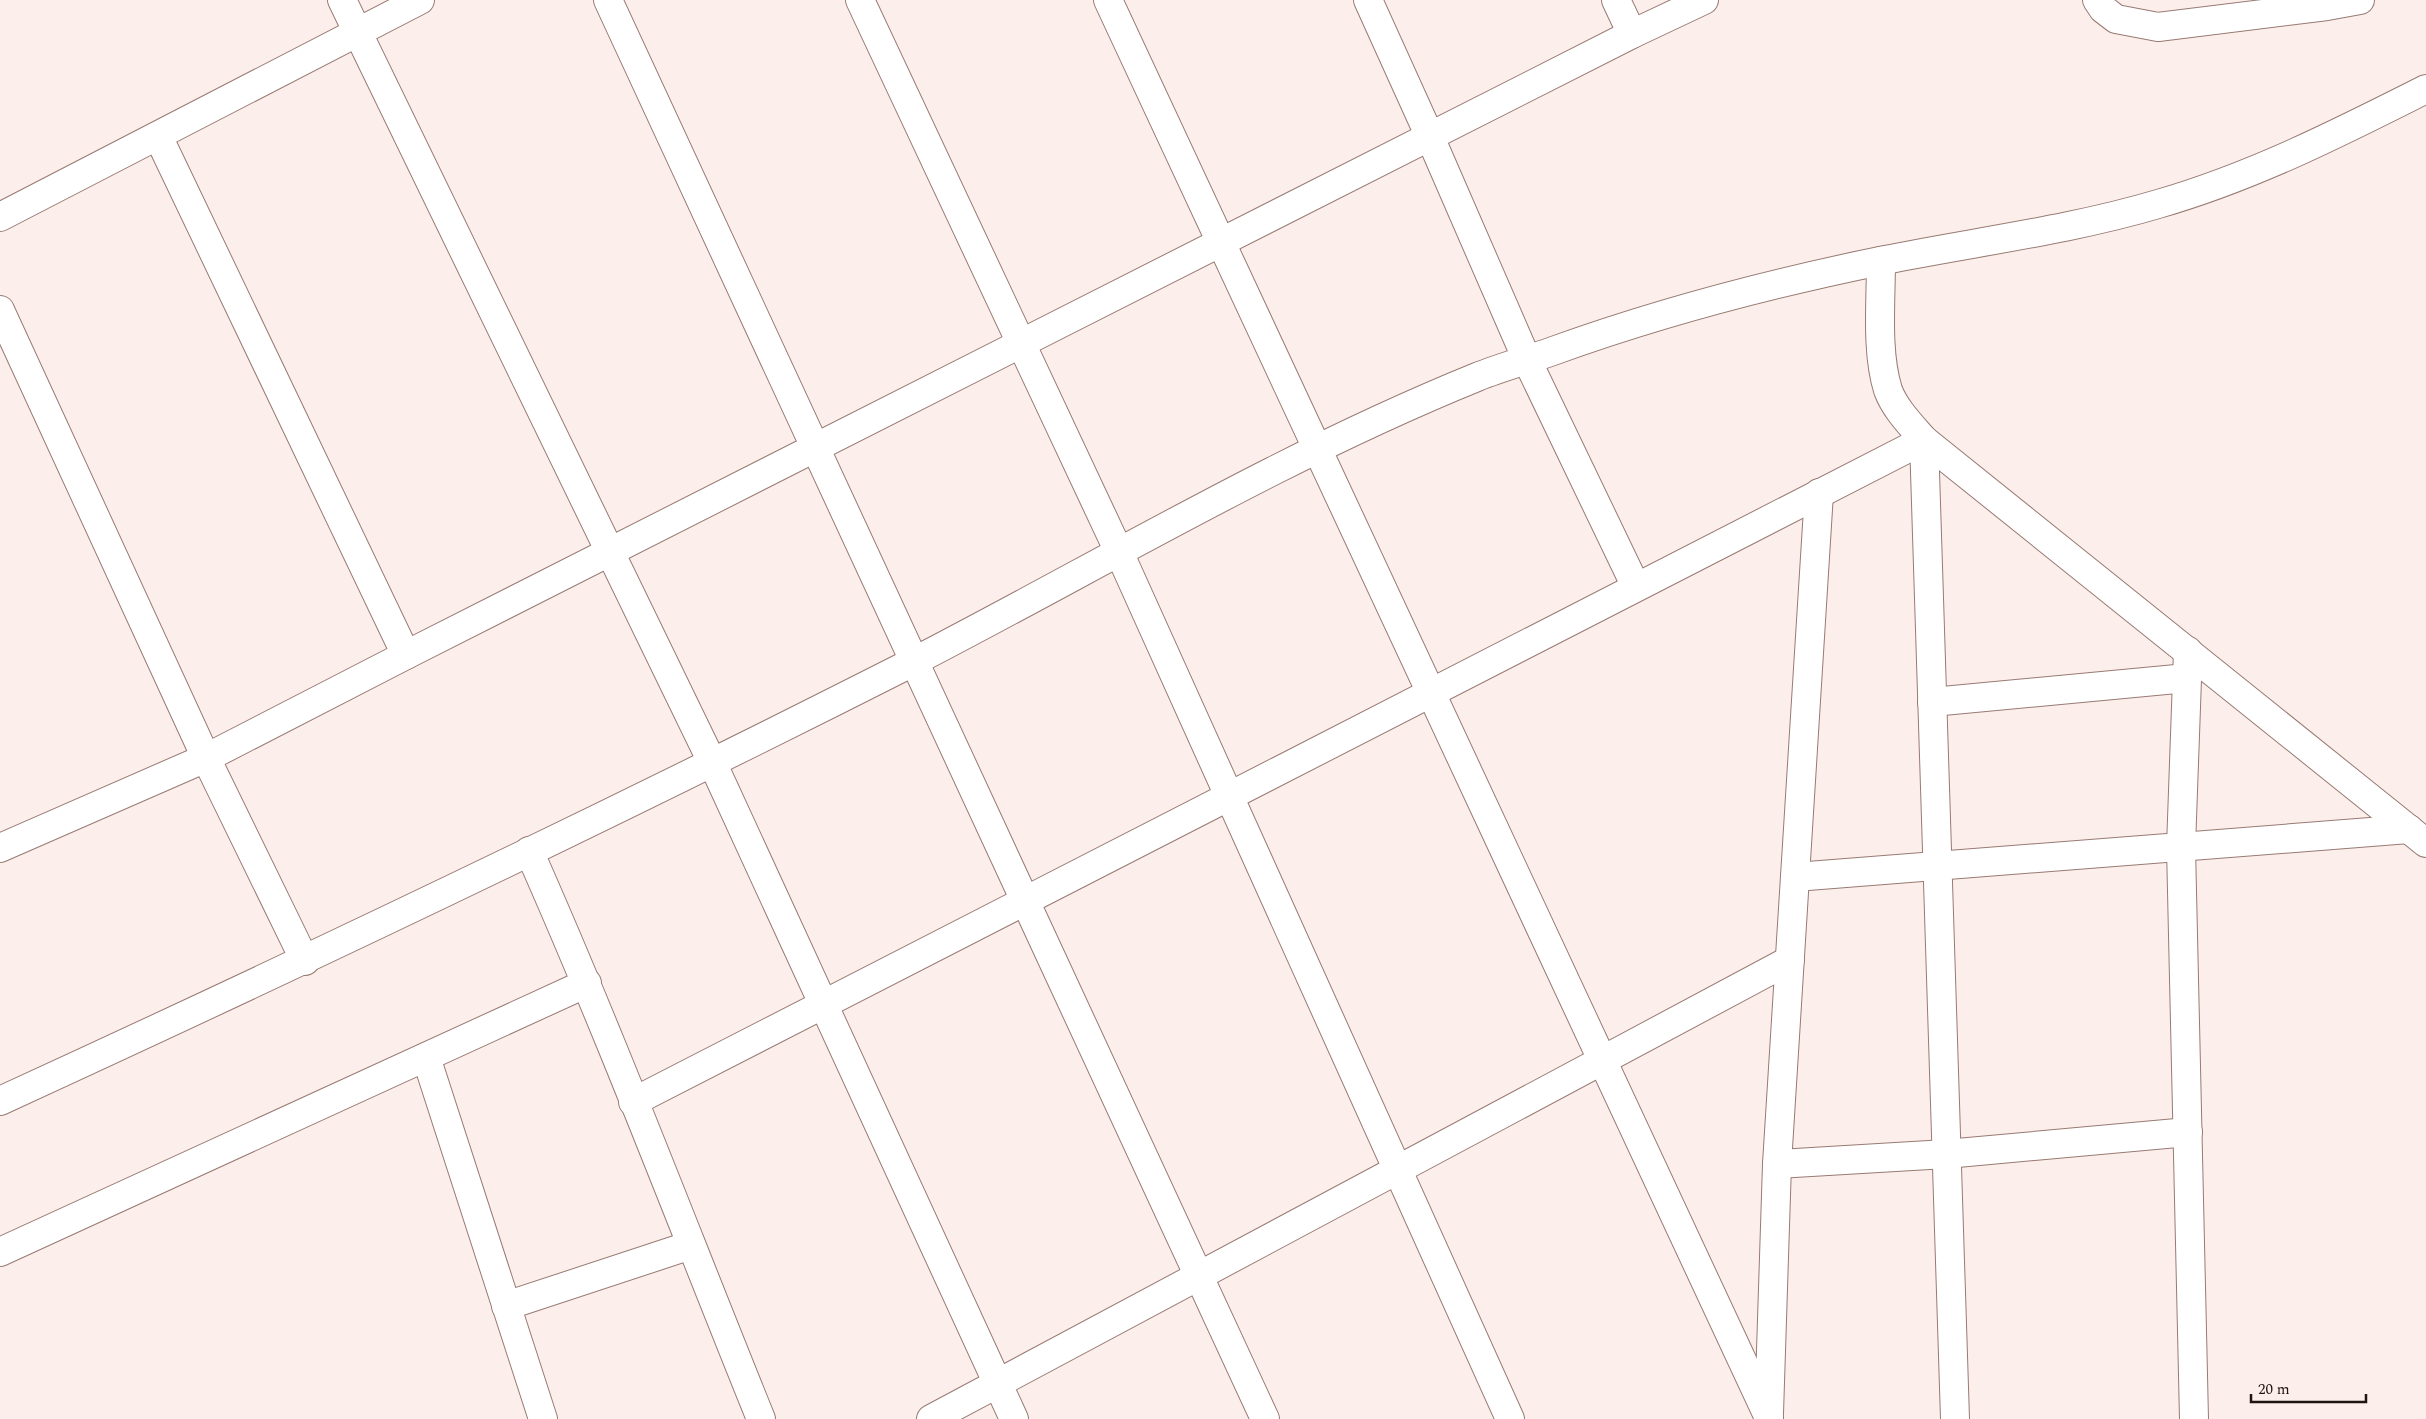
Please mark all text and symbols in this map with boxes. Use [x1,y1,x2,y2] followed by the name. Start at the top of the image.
[2251,1372,2366,1404] scale bar
[2258,1378,2290,1401] text: 20 m

